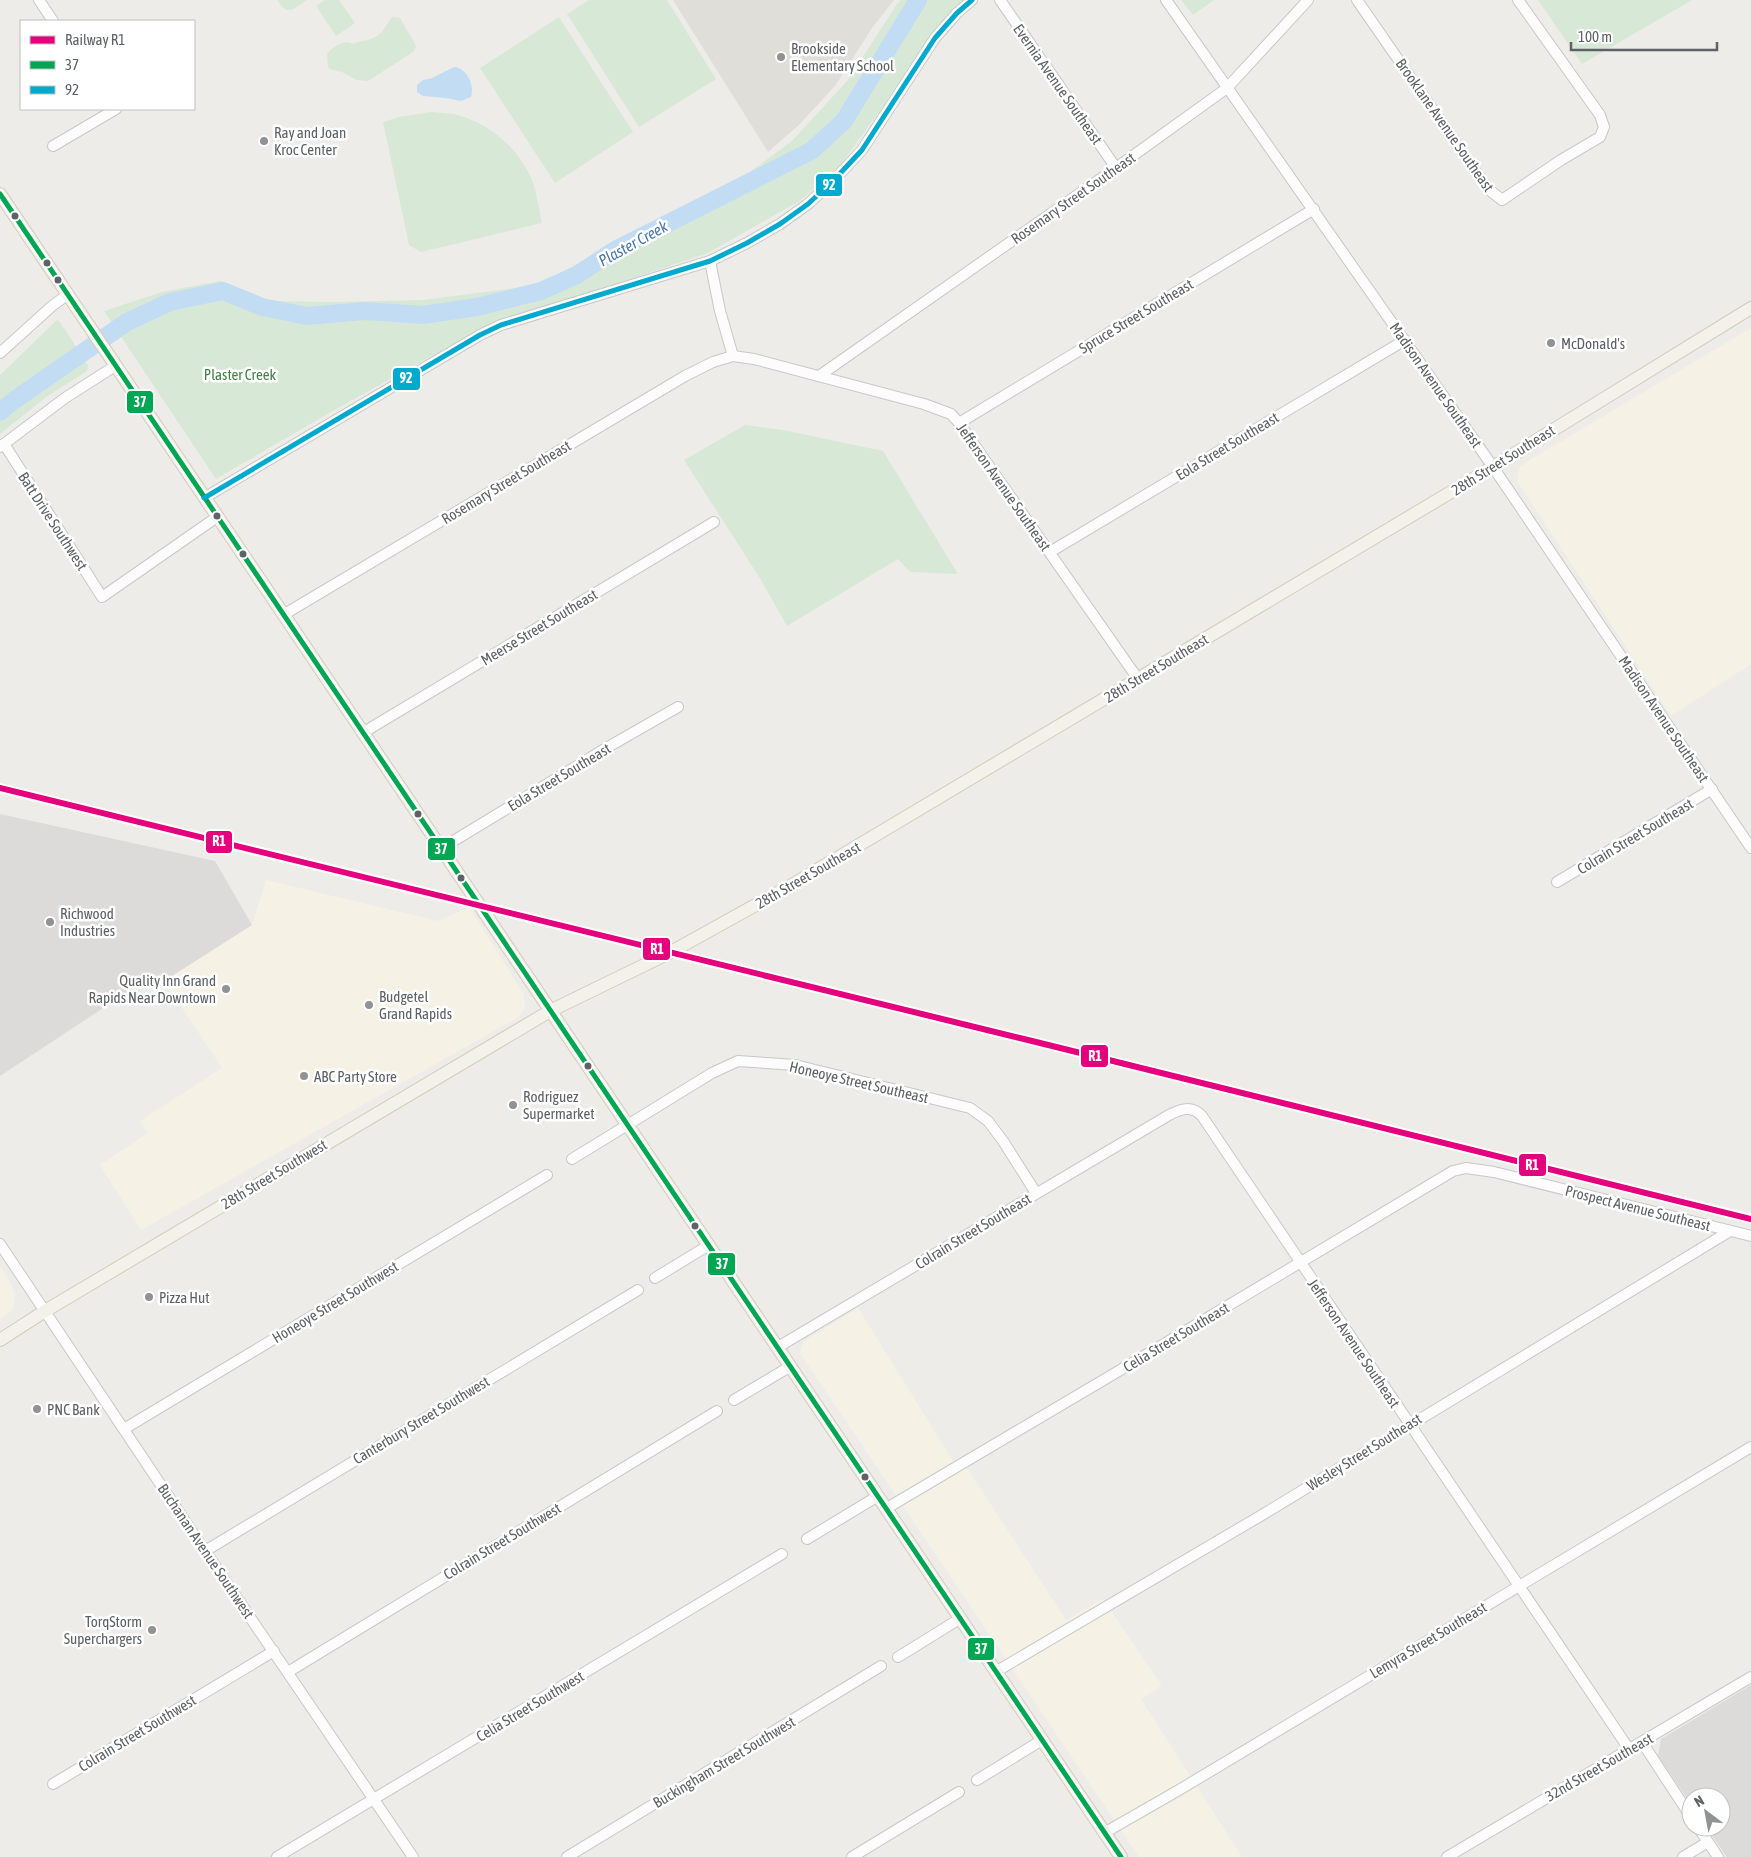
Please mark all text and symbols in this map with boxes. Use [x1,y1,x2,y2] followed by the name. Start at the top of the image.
[20,20,195,110] legend
[1571,20,1717,52] scale bar
[1010,21,1106,147] street label: Evernia Avenue Southeast
[1578,28,1612,45] text: 100 m
[65,31,125,48] text: Railway R1
[791,40,894,74] place label: Brookside Elementary School
[775,51,787,63] marker: Brookside Elementary School
[1393,55,1497,195] street label: Brooklane Avenue Southeast
[65,56,79,73] text: 37
[65,81,79,98] text: 92
[274,124,346,158] place label: Ray and Joan Kroc Center
[258,135,270,147] marker: Ray and Joan Kroc Center
[1008,149,1138,247] street label: Rosemary Street Southeast
[815,173,843,197] line badge: 92
[822,177,836,193] text: 92
[10,211,20,221] unlabelled marker
[595,216,672,269] water label: Plaster Creek
[42,258,52,268] unlabelled marker
[53,275,63,285] unlabelled marker
[1076,275,1196,357] street label: Spruce Street Southeast
[1386,319,1486,451] street label: Madison Avenue Southeast
[1561,335,1625,352] place label: McDonald's
[1545,337,1557,349] marker: McDonald's
[204,366,277,383] park label: Plaster Creek
[392,367,421,391] line badge: 92
[399,370,413,386] text: 92
[126,390,154,414] line badge: 37
[133,394,147,410] text: 37
[1172,409,1282,483] street label: Eola Street Southeast
[953,420,1055,554] street label: Jefferson Avenue Southeast
[1448,421,1558,499] street label: 28th Street Southeast
[438,437,574,527] street label: Rosemary Street Southeast
[15,469,91,573] street label: Batt Drive Southwest
[212,511,222,521] unlabelled marker
[238,549,248,559] unlabelled marker
[478,586,600,668] street label: Meerse Street Southeast
[1101,630,1211,706] street label: 28th Street Southeast
[1615,653,1713,785] street label: Madison Avenue Southeast
[504,740,614,814] street label: Eola Street Southeast
[1574,795,1696,877] street label: Colrain Street Southeast
[413,809,423,819] unlabelled marker
[205,830,233,854] line badge: R1
[212,833,226,849] text: R1
[427,837,456,861] line badge: 37
[753,838,863,912] street label: 28th Street Southeast
[434,841,448,857] text: 37
[456,873,466,883] unlabelled marker
[60,905,115,939] place label: Richwood Industries
[44,916,56,928] marker: Richwood Industries
[642,937,671,961] line badge: R1
[650,941,664,957] text: R1
[89,972,216,1006] place label: Quality Inn Grand Rapids Near Downtown
[220,983,232,995] marker: Quality Inn Grand Rapids Near Downtown
[379,988,452,1022] place label: Budgetel Grand Rapids
[363,999,375,1011] marker: Budgetel Grand Rapids
[1080,1044,1109,1068] line badge: R1
[1088,1048,1102,1064] text: R1
[788,1058,930,1106] street label: Honeoye Street Southeast
[583,1061,593,1071] unlabelled marker
[314,1068,397,1085] place label: ABC Party Store
[298,1070,310,1082] marker: ABC Party Store
[523,1088,595,1122] place label: Rodriguez Supermarket
[507,1099,519,1111] marker: Rodriguez Supermarket
[218,1136,330,1212] street label: 28th Street Southwest
[1518,1153,1547,1177] line badge: R1
[1525,1157,1539,1173] text: R1
[1564,1182,1712,1234] street label: Prospect Avenue Southeast
[912,1190,1034,1272] street label: Colrain Street Southeast
[690,1221,700,1231] unlabelled marker
[707,1252,736,1276] line badge: 37
[715,1256,729,1272] text: 37
[269,1258,401,1346] street label: Honeoye Street Southwest
[1305,1275,1403,1411] street label: Jefferson Avenue Southeast
[159,1289,210,1306] place label: Pizza Hut
[143,1291,155,1303] marker: Pizza Hut
[1120,1299,1232,1375] street label: Celia Street Southeast
[350,1373,492,1467] street label: Canterbury Street Southwest
[47,1401,100,1418] place label: PNC Bank
[31,1403,43,1415] marker: PNC Bank
[1304,1410,1424,1494] street label: Wesley Street Southeast
[860,1472,870,1482] unlabelled marker
[155,1480,257,1622] street label: Buchanan Avenue Southwest
[440,1499,564,1583] street label: Colrain Street Southwest
[1366,1598,1490,1682] street label: Lemyra Street Southeast
[64,1613,142,1647] place label: TorqStorm Superchargers
[146,1624,158,1636] marker: TorqStorm Superchargers
[967,1637,995,1661] line badge: 37
[974,1641,988,1657] text: 37
[473,1667,587,1745] street label: Celia Street Southwest
[75,1691,199,1775] street label: Colrain Street Southwest
[650,1713,798,1811] street label: Buckingham Street Southwest
[1542,1729,1656,1805] street label: 32nd Street Southeast
[1681,1787,1731,1837] north arrow
[1691,1792,1707,1810] text: N

